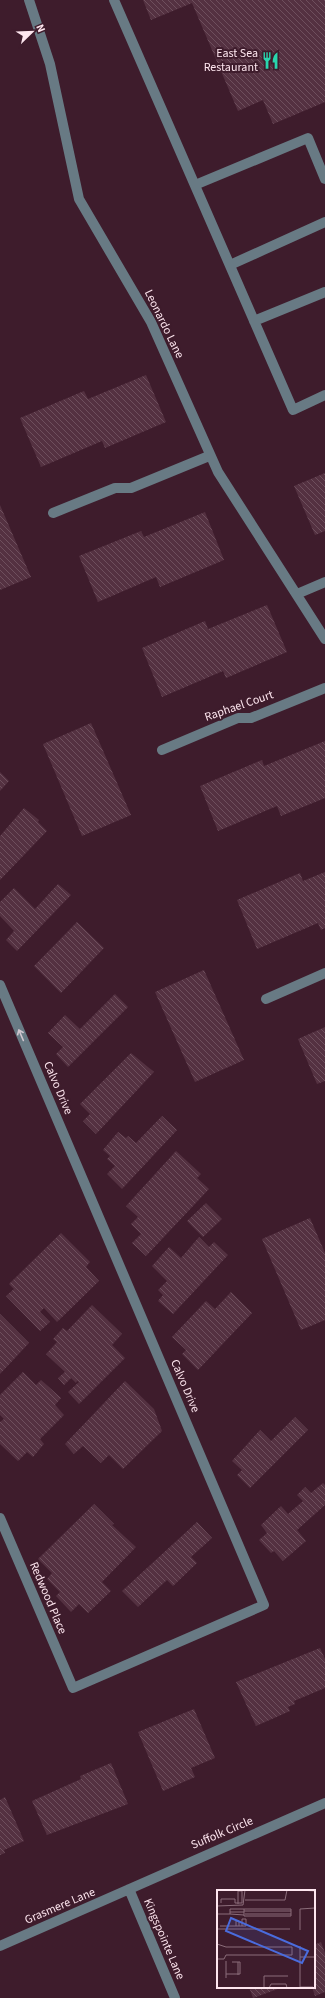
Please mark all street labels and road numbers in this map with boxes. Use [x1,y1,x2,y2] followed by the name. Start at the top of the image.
[140,287,188,361] street label: Leonardo Lane
[202,686,276,726] street label: Raphael Court
[39,1059,77,1117] street label: Calvo Drive
[166,1357,204,1415] street label: Calvo Drive
[25,1559,71,1637] street label: Redwood Place
[188,1812,256,1854] street label: Suffolk Circle
[22,1883,98,1928] street label: Grasmere Lane
[139,1896,189,1982] street label: Kingspointe Lane

